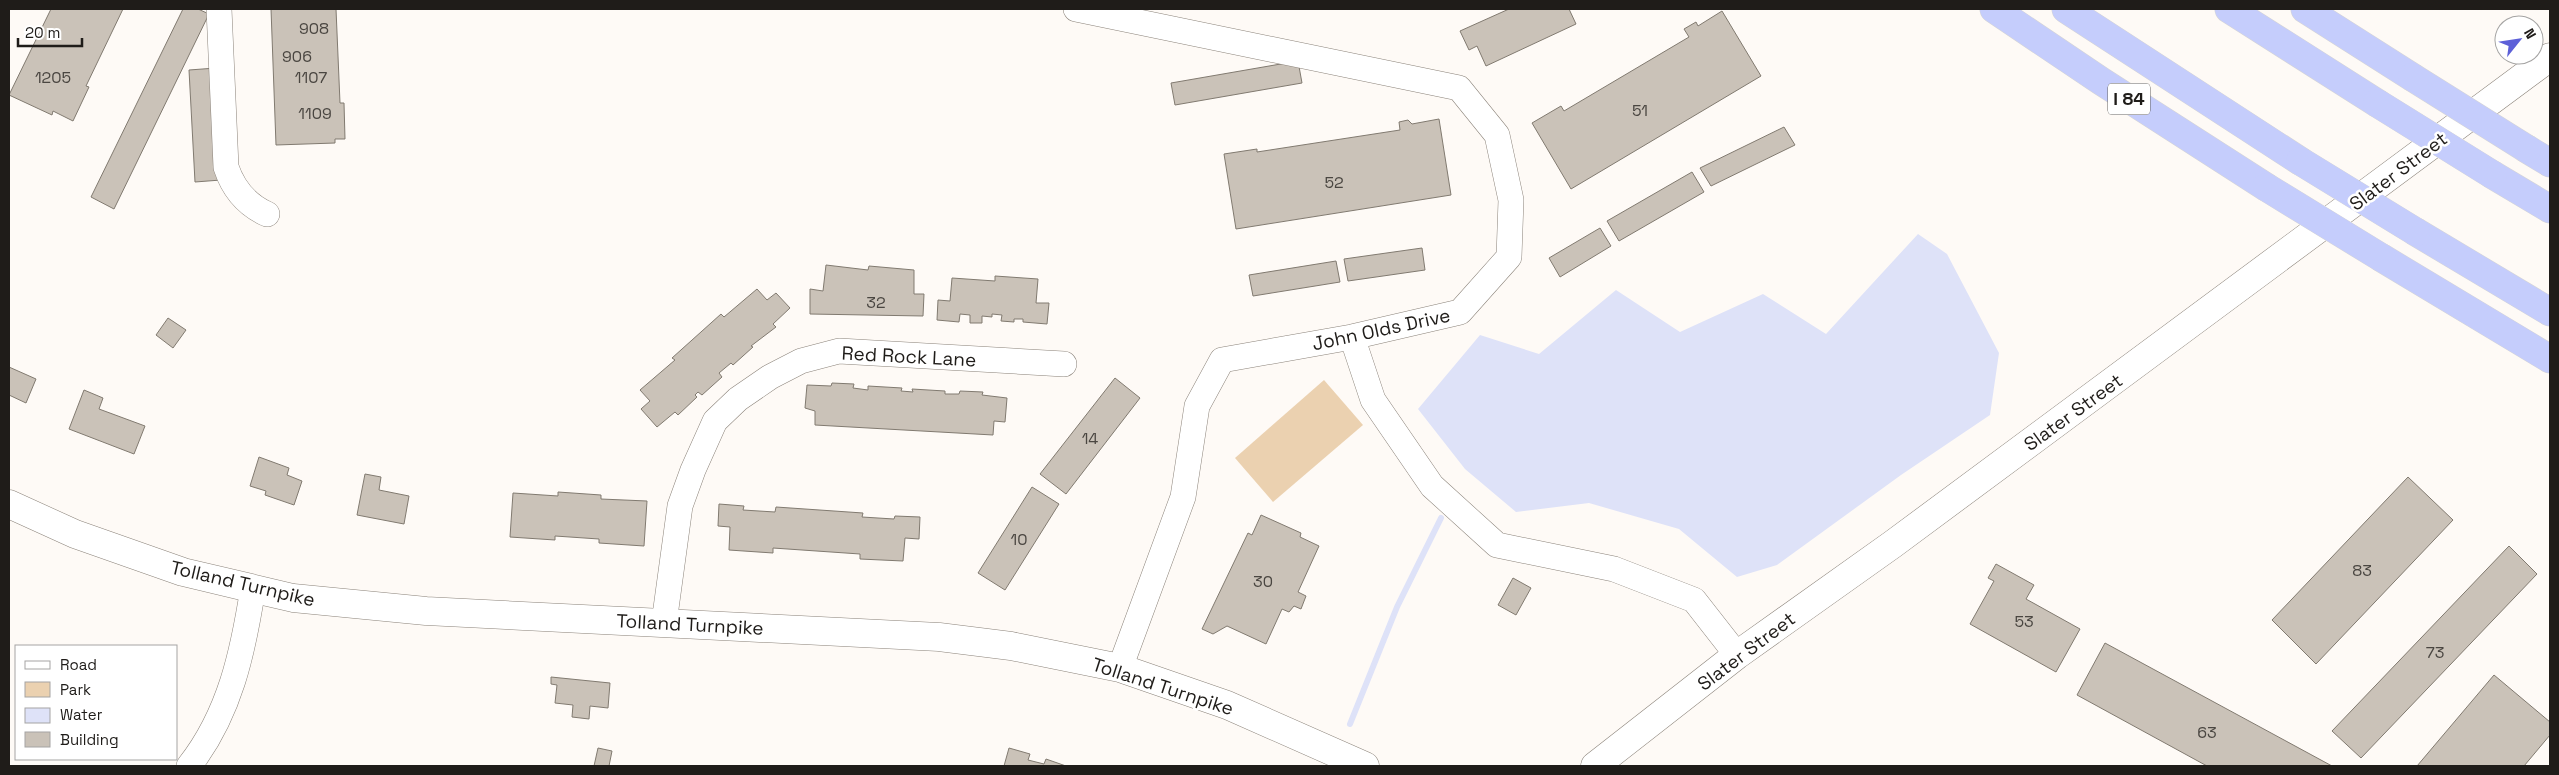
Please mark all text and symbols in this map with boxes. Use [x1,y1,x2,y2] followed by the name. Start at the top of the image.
[18,15,81,47] scale bar
[2494,15,2544,65] north arrow
[299,18,329,39] house number: 908
[25,23,60,42] text: 20 m
[2520,25,2540,42] text: N
[282,46,312,67] house number: 906
[35,67,71,88] house number: 1205
[295,67,327,88] house number: 1107
[2108,84,2150,115] road number: I 84
[1632,100,1648,121] house number: 51
[298,103,332,124] house number: 1109
[2344,126,2452,216] street label: Slater Street
[1324,172,1344,193] house number: 52
[866,292,886,313] house number: 32
[1310,303,1453,356] street label: John Olds Drive
[841,340,977,373] street label: Red Rock Lane
[2019,368,2128,457] street label: Slater Street
[1082,428,1098,449] house number: 14
[1011,529,1027,550] house number: 10
[168,555,318,612] street label: Tolland Turnpike
[2352,560,2372,581] house number: 83
[1253,571,1273,592] house number: 30
[1692,606,1800,696] street label: Slater Street
[616,608,764,641] street label: Tolland Turnpike
[2014,611,2034,632] house number: 53
[2426,642,2444,663] house number: 73
[15,645,178,760] legend
[1089,652,1237,721] street label: Tolland Turnpike
[60,655,97,674] text: Road
[60,680,91,699] text: Park
[60,705,103,724] text: Water
[2197,722,2217,743] house number: 63
[60,730,119,749] text: Building

